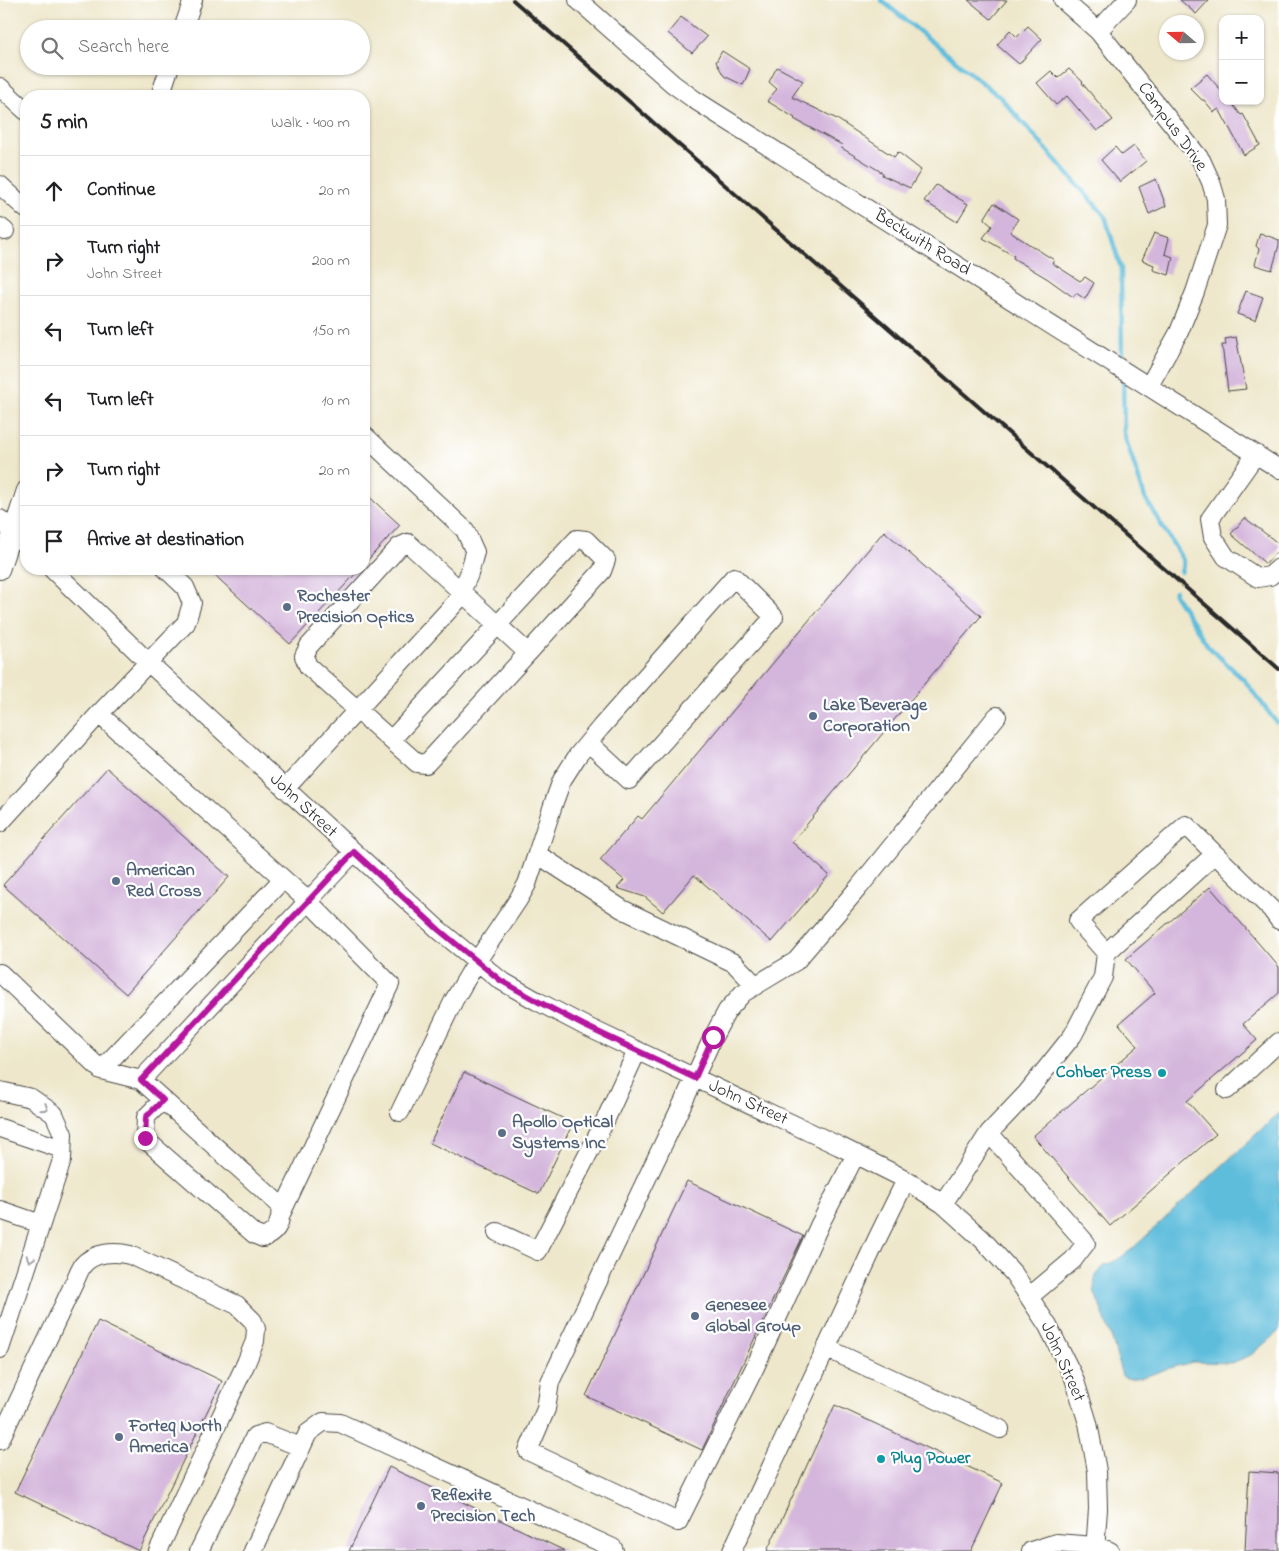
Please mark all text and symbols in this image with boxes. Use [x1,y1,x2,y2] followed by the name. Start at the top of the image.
[1159,15,1204,60] north arrow
[1219,15,1264,105] map controls
[1219,15,1264,60] button: +
[20,20,370,75] search box
[38,34,66,62] icon: search
[78,34,169,61] text: Search here
[1219,60,1264,105] button: −
[1131,77,1214,178] street label: Campus Drive
[40,108,88,138] text: 5 min
[271,111,350,135] text: Walk · 400 m
[40,177,68,205] icon: ahead
[87,177,155,204] text: Continue
[319,179,350,203] text: 20 m
[868,202,975,283] street label: Beckwith Road
[87,235,160,262] text: Turn right
[40,247,68,275] icon: right
[312,249,350,273] text: 200 m
[87,262,162,286] text: John Street
[40,317,68,345] icon: left
[87,317,154,344] text: Turn left
[312,319,350,343] text: 150 m
[40,387,68,415] icon: left
[87,387,154,414] text: Turn left
[322,389,350,413] text: 10 m
[40,457,68,485] icon: right
[87,457,160,484] text: Turn right
[319,459,350,483] text: 20 m
[40,527,68,555] icon: arrive
[87,527,244,554] text: Arrive at destination
[297,584,414,631] place label: Rochester Precision Optics
[281,601,293,613] marker: Rochester Precision Optics
[823,693,928,740] place label: Lake Beverage Corporation
[807,710,819,722] marker: Lake Beverage Corporation
[263,768,343,844] street label: John Street
[126,858,202,905] place label: American Red Cross
[110,875,122,887] marker: American Red Cross
[702,1026,725,1049] route start
[1056,1060,1152,1086] place label: Cohber Press
[1156,1067,1168,1079] marker: Cohber Press
[704,1073,792,1133] street label: John Street
[39,1102,49,1111] one-way arrow
[512,1110,613,1158] place label: Apollo Optical Systems Inc
[134,1127,157,1150] route end
[496,1127,508,1139] marker: Apollo Optical Systems Inc
[25,1254,35,1262] one-way arrow
[705,1293,801,1340] place label: Genesee Global Group
[689,1310,701,1322] marker: Genesee Global Group
[1033,1318,1091,1406] street label: John Street
[128,1414,222,1461] place label: Forteq North America
[113,1431,125,1443] marker: Forteq North America
[891,1446,971,1473] place label: Plug Power
[875,1453,887,1465] marker: Plug Power
[431,1483,536,1530] place label: Reflexite Precision Tech
[415,1500,427,1512] marker: Reflexite Precision Tech

